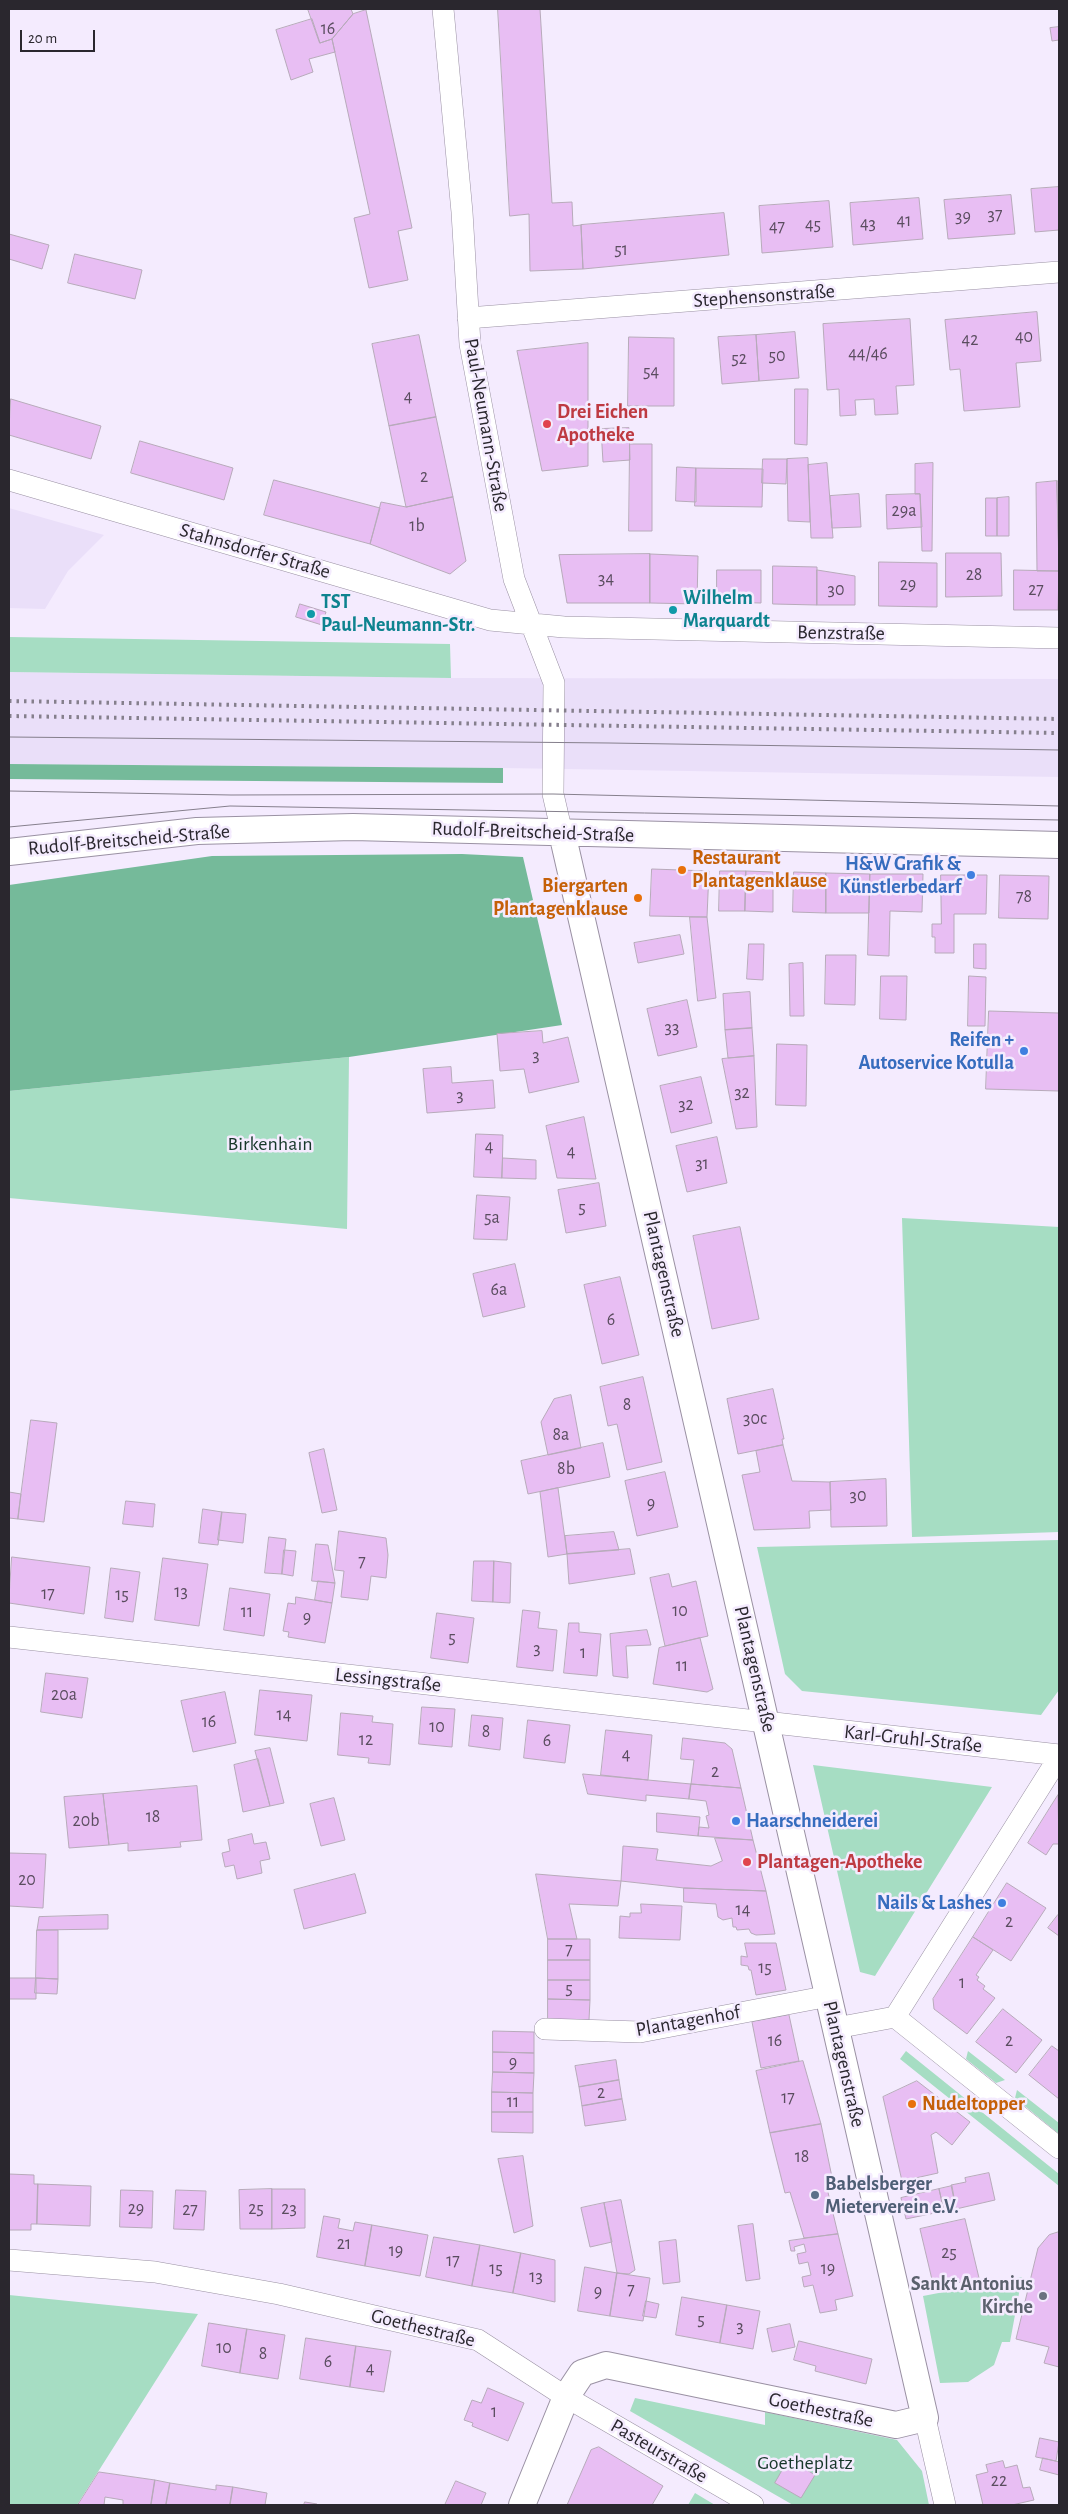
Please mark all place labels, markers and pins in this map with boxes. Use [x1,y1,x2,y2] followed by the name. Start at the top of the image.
[557,400,648,447] place label: Drei Eichen Apotheke
[541,418,553,430] marker: Drei Eichen Apotheke
[683,586,770,633] place label: Wilhelm Marquardt
[321,590,475,637] place label: TST Paul-Neumann-Str.
[667,604,679,616] marker: Wilhelm Marquardt
[305,608,317,620] marker: TST Paul-Neumann-Str.
[692,846,827,893] place label: Restaurant Plantagenklause
[839,852,961,899] place label: H&W Grafik & Künstlerbedarf
[676,864,688,876] marker: Restaurant Plantagenklause
[965,869,977,881] marker: H&W Grafik & Künstlerbedarf
[493,874,628,921] place label: Biergarten Plantagenklause
[632,892,644,904] marker: Biergarten Plantagenklause
[859,1028,1014,1075] place label: Reifen + Autoservice Kotulla
[1018,1045,1030,1057] marker: Reifen + Autoservice Kotulla
[746,1809,878,1833] place label: Haarschneiderei
[730,1815,742,1827] marker: Haarschneiderei
[757,1850,923,1874] place label: Plantagen-Apotheke
[741,1856,753,1868] marker: Plantagen-Apotheke
[877,1891,992,1915] place label: Nails & Lashes
[996,1897,1008,1909] marker: Nails & Lashes
[922,2092,1025,2116] place label: Nudeltopper
[906,2098,918,2110] marker: Nudeltopper
[825,2172,959,2219] place label: Babelsberger Mieterverein e.V.
[809,2189,821,2201] marker: Babelsberger Mieterverein e.V.
[911,2272,1033,2319] place label: Sankt Antonius Kirche
[1037,2290,1049,2302] marker: Sankt Antonius Kirche

